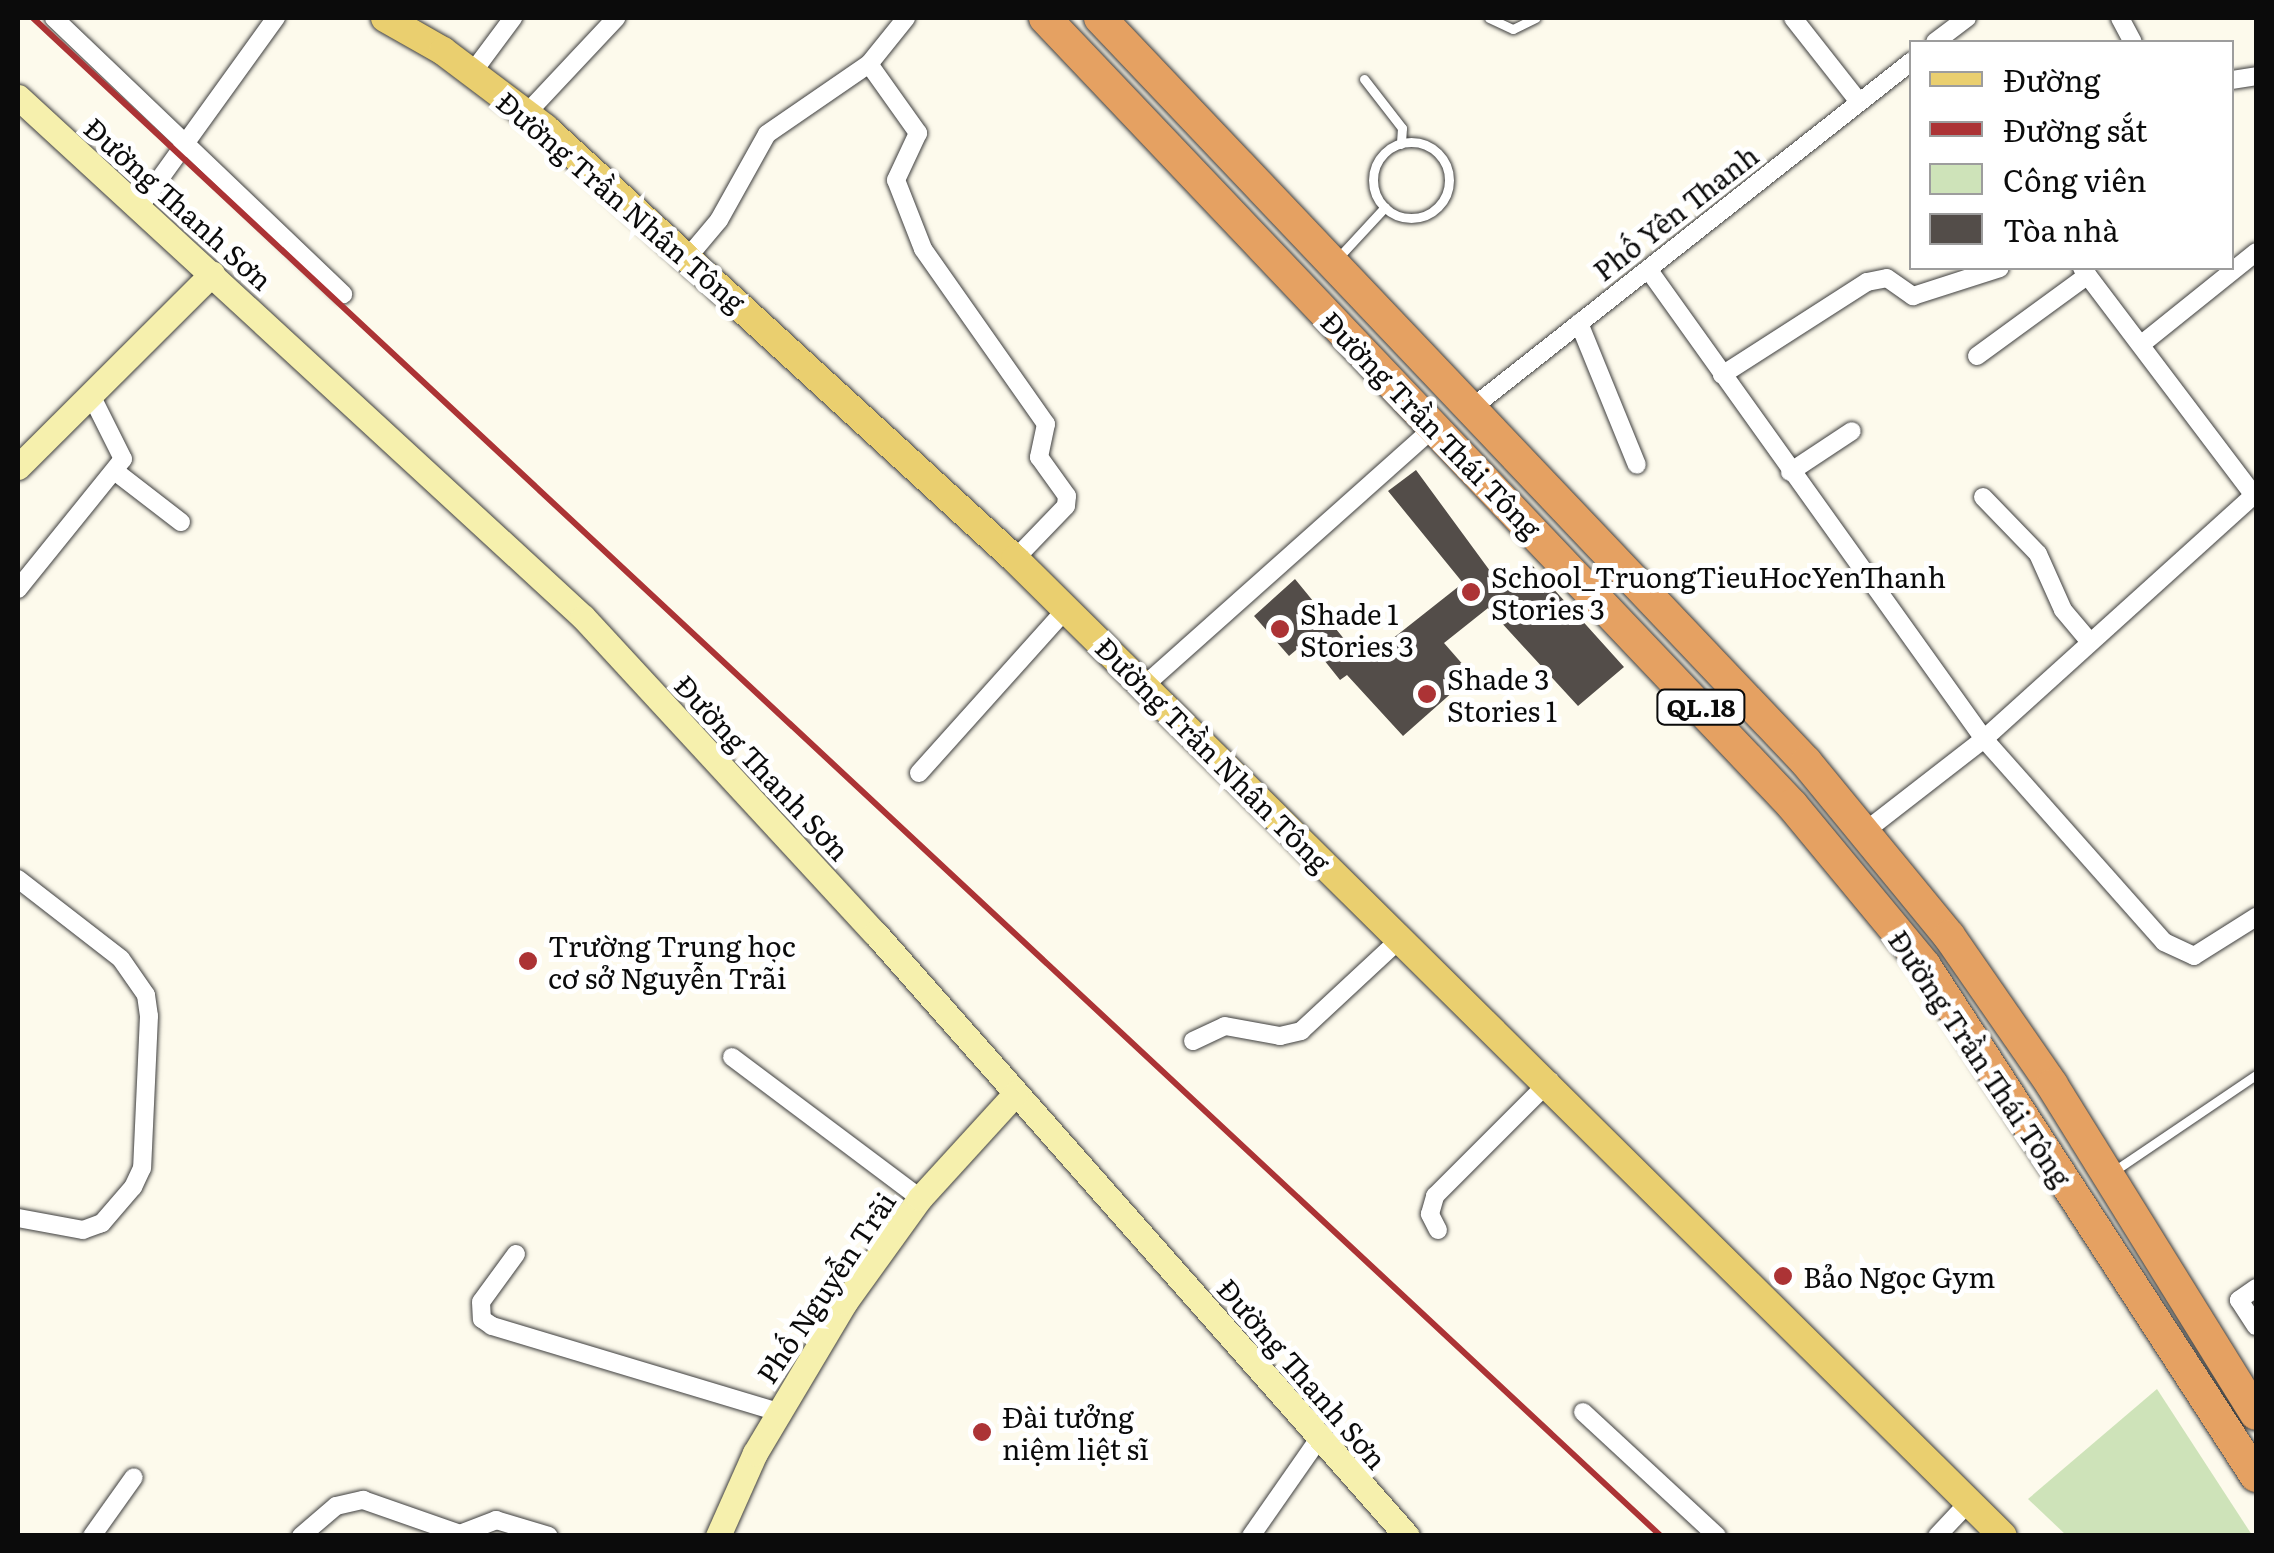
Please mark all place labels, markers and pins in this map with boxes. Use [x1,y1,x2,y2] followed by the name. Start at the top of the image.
[1491,559,1946,625] place label: School_TruongTieuHocYenThanh Stories 3
[1460,581,1482,603] marker: School_TruongTieuHocYenThanh Stories 3
[1300,596,1414,662] place label: Shade 1 Stories 3
[1269,618,1291,640] marker: Shade 1 Stories 3
[1447,661,1557,727] place label: Shade 3 Stories 1
[1416,683,1438,705] marker: Shade 3 Stories 1
[548,928,796,994] place label: Trường Trung học cơ sở Nguyễn Trãi
[517,950,539,972] marker: Trường Trung học cơ sở Nguyễn Trãi
[1803,1259,1995,1293] place label: Bảo Ngọc Gym
[1772,1265,1794,1287] marker: Bảo Ngọc Gym
[1002,1399,1149,1465] place label: Đài tưởng niệm liệt sĩ
[971,1421,993,1443] marker: Đài tưởng niệm liệt sĩ

